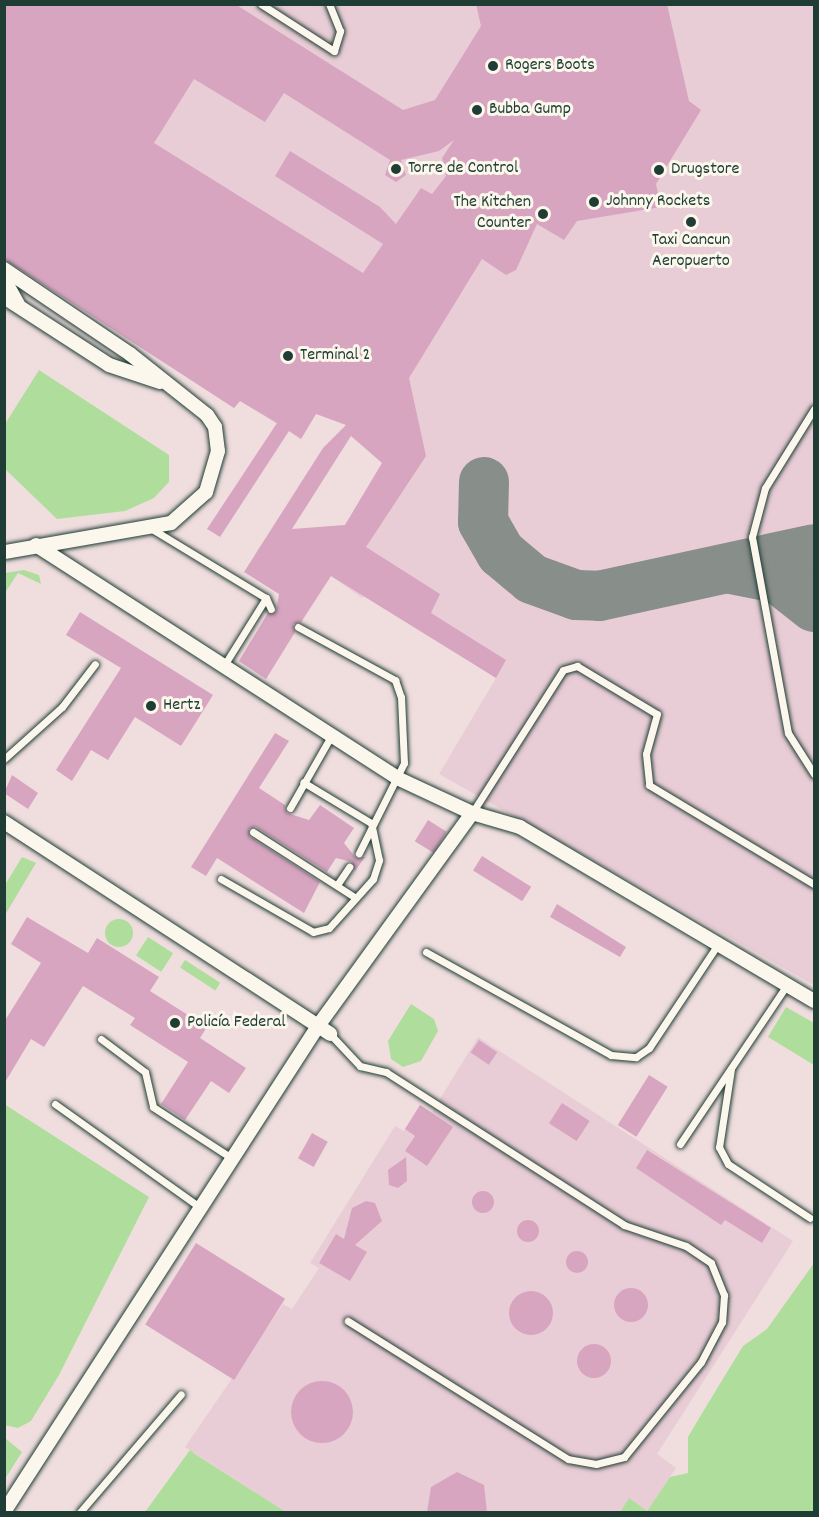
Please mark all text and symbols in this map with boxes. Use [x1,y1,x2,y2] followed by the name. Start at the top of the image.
[505,55,595,77] place label: Rogers Boots
[486,59,500,73] marker: Rogers Boots
[489,99,571,121] place label: Bubba Gump
[470,103,484,117] marker: Bubba Gump
[408,158,518,180] place label: Torre de Control
[671,159,739,181] place label: Drugstore
[389,162,403,176] marker: Torre de Control
[652,163,666,177] marker: Drugstore
[606,191,710,213] place label: Johnny Rockets
[454,193,531,236] place label: The Kitchen Counter
[587,195,601,209] marker: Johnny Rockets
[536,207,550,221] marker: The Kitchen Counter
[684,215,698,229] marker: Taxi Cancun Aeropuerto
[652,231,730,274] place label: Taxi Cancun Aeropuerto
[300,345,370,367] place label: Terminal 2
[281,349,295,363] marker: Terminal 2
[163,695,200,717] place label: Hertz
[144,699,158,713] marker: Hertz
[187,1012,286,1034] place label: Policía Federal
[168,1016,182,1030] marker: Policía Federal

